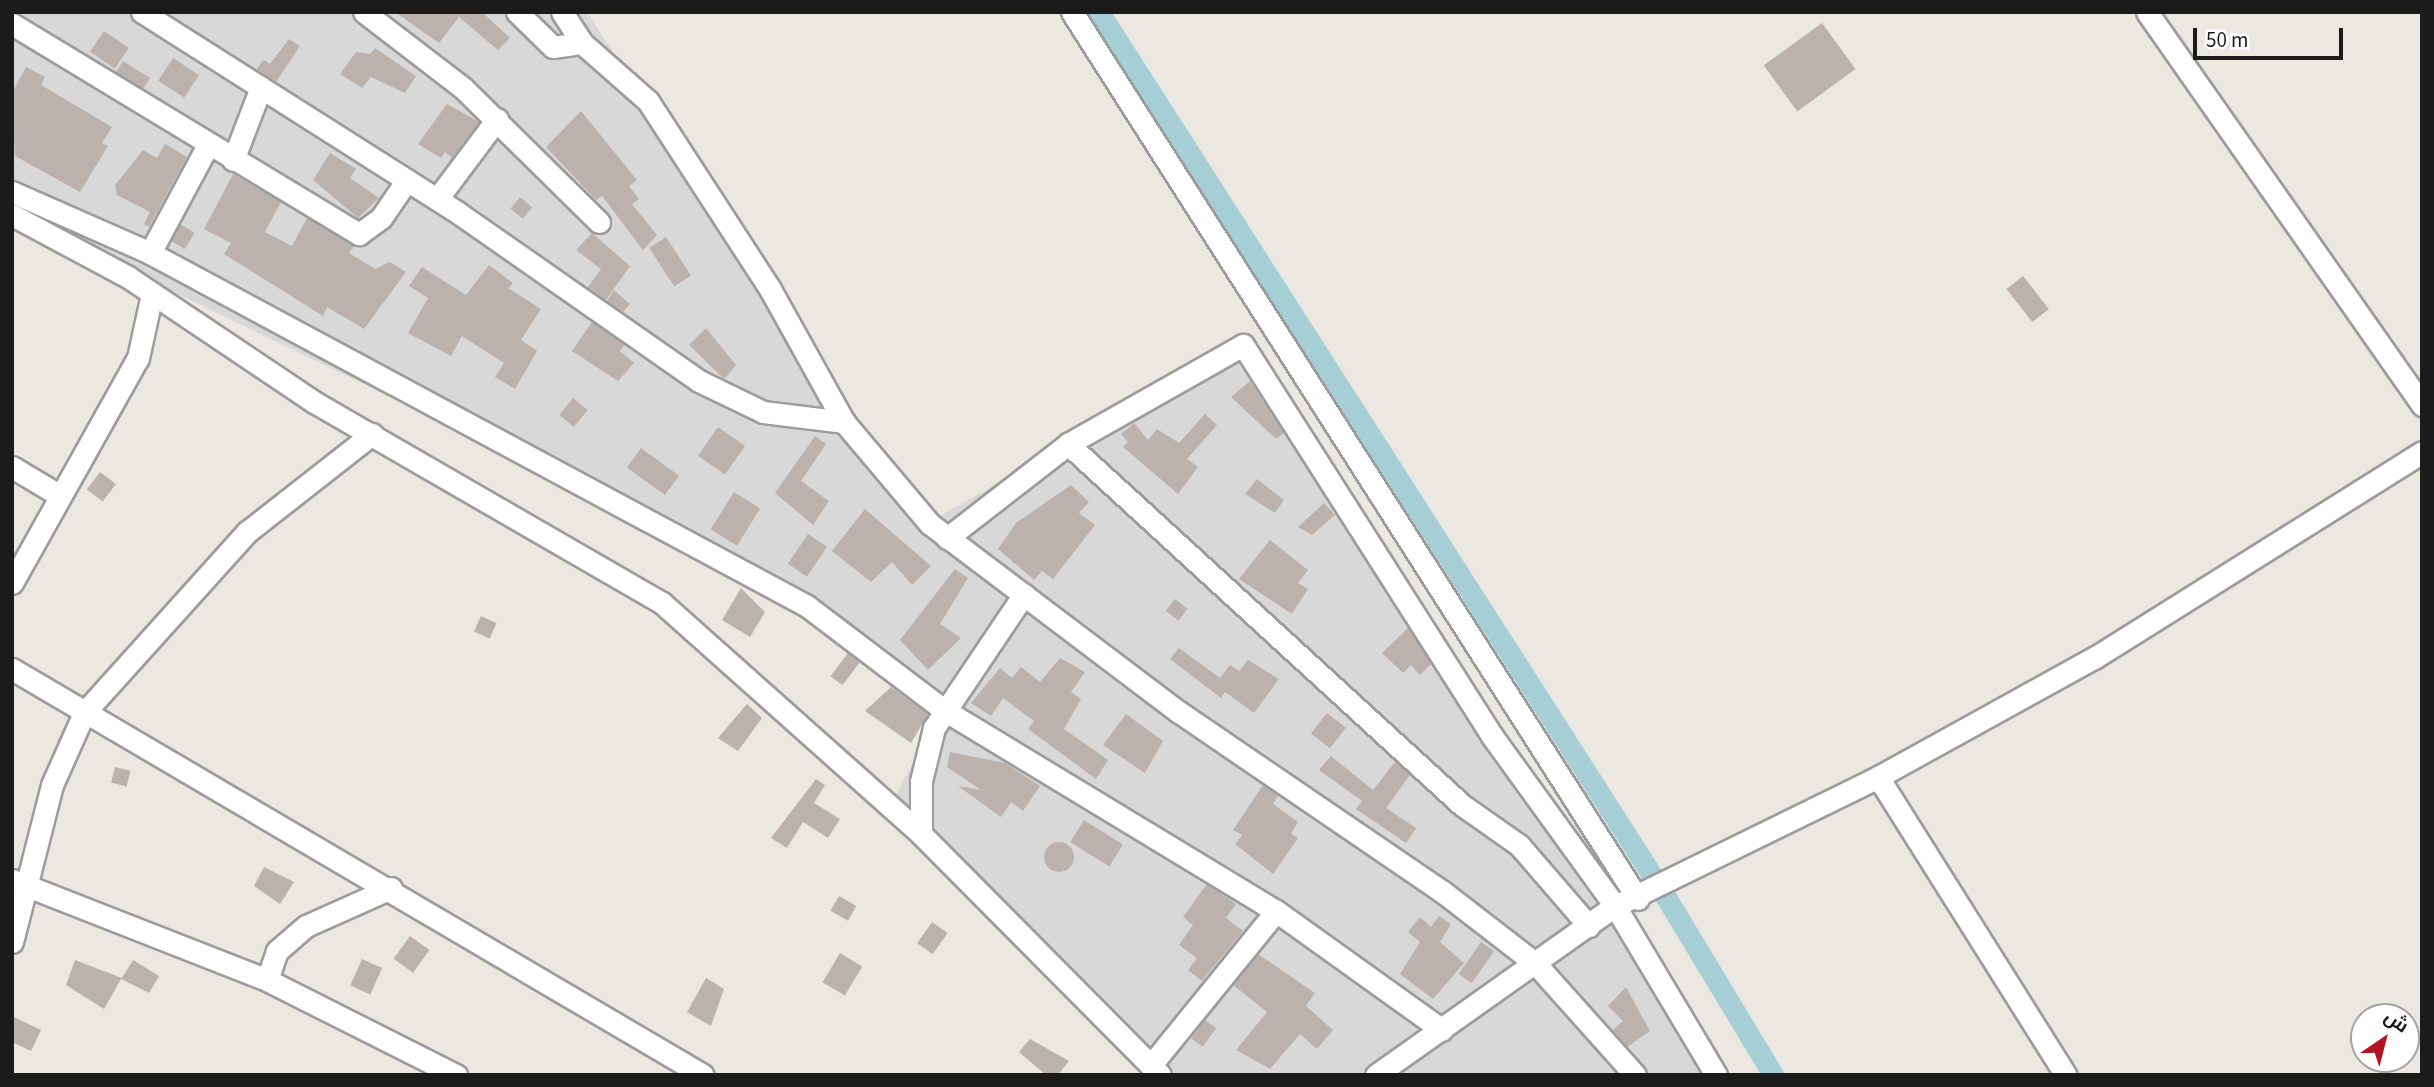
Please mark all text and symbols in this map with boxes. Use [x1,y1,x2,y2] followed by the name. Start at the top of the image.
[2196,14,2346,58] scale bar
[2206,25,2248,55] text: 50 m
[2350,1003,2420,1073] north arrow
[2378,1004,2414,1040] text: ش

